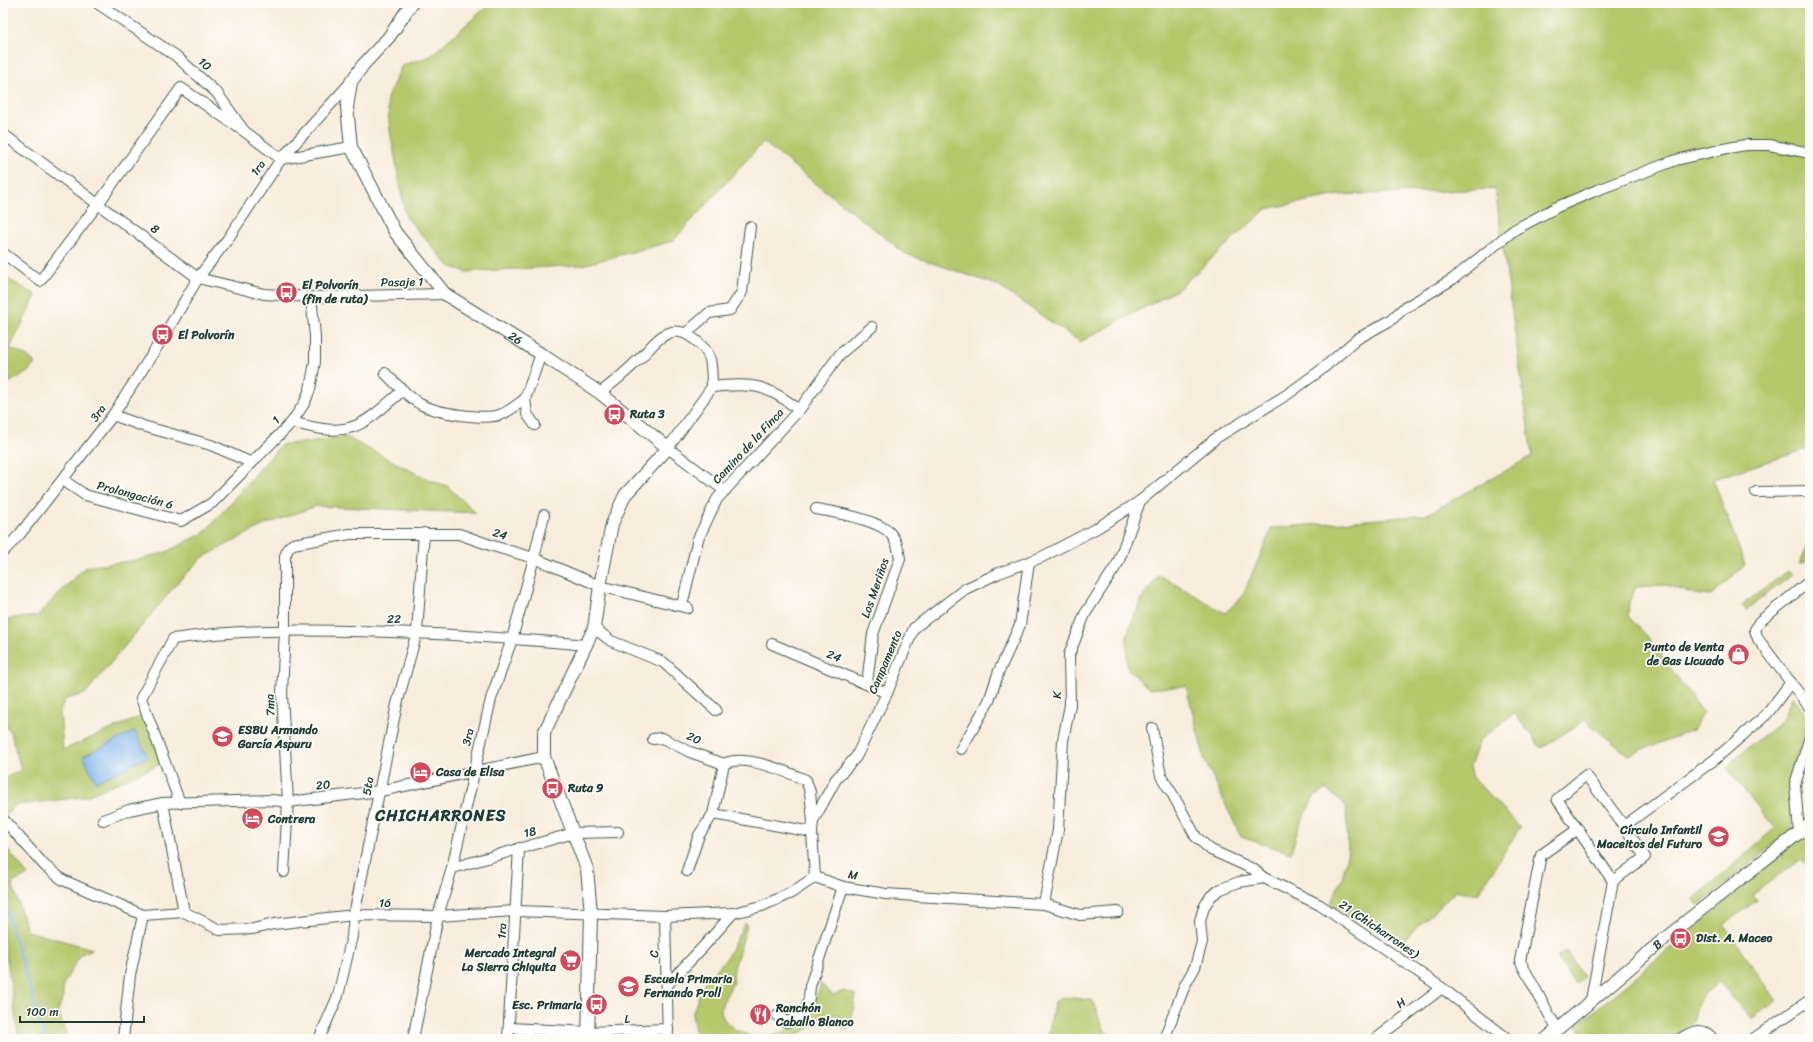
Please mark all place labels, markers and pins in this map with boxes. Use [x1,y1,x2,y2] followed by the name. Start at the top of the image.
[302,274,368,310] place label: El Polvorín (fin de ruta)
[274,279,300,305] bus stop icon: El Polvorín (fin de ruta)
[149,322,175,348] bus stop icon: El Polvorín
[178,324,235,346] place label: El Polvorín
[602,401,628,427] bus stop icon: Ruta 3
[629,403,665,425] place label: Ruta 3
[1644,636,1725,672] place label: Punto de Venta de Gas Licuado
[1726,641,1752,667] shop icon: Punto de Venta de Gas Licuado
[237,719,319,755] place label: ESBU Armando García Aspuru
[209,724,235,750] school or university icon: ESBU Armando García Aspuru
[408,759,434,785] hotel icon: Casa de Elisa
[435,761,505,783] place label: Casa de Elisa
[539,775,565,801] bus stop icon: Ruta 9
[567,777,604,799] place label: Ruta 9
[240,806,266,832] hotel icon: Contrera
[267,808,316,830] place label: Contrera
[1596,819,1703,855] place label: Círculo Infantil Maceitos del Futuro
[1705,824,1731,850] school or university icon: Círculo Infantil Maceitos del Futuro
[1667,925,1693,951] bus stop icon: Dist. A. Maceo
[1696,927,1773,949] place label: Dist. A. Maceo
[462,942,557,978] place label: Mercado Integral La Sierra Chiquita
[558,947,584,973] supermarket icon: Mercado Integral La Sierra Chiquita
[643,968,732,1004] place label: Escuela Primaria Fernando Proll
[616,973,642,999] school or university icon: Escuela Primaria Fernando Proll
[584,992,610,1018] bus stop icon: Esc. Primaria
[512,994,582,1016] place label: Esc. Primaria
[775,997,854,1033] place label: Ranchón Caballo Blanco
[747,1002,773,1028] restaurant icon: Ranchón Caballo Blanco

